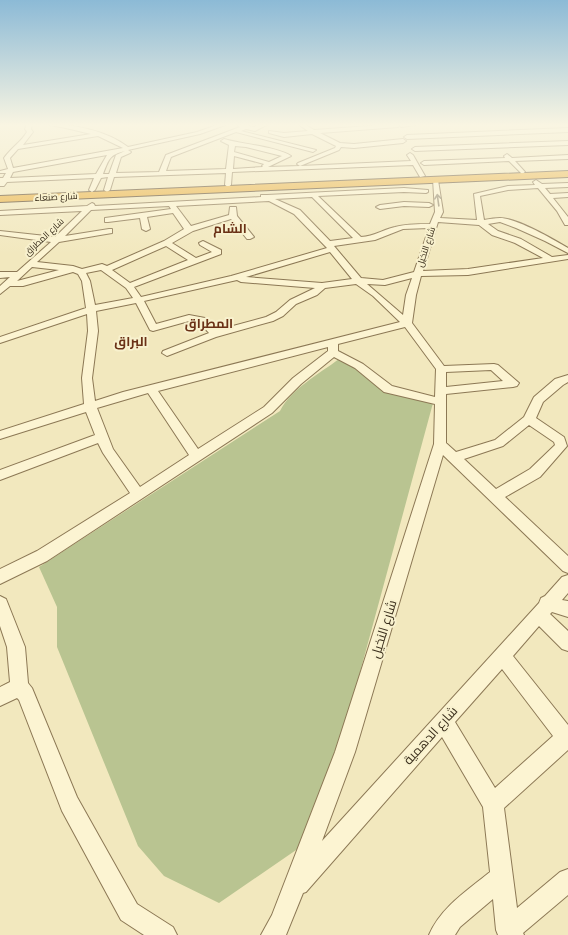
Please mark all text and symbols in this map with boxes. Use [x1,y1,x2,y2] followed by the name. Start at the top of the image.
[34,191,78,204] street label: شارع صنعاء
[434,194,442,207] one-way arrow
[22,216,66,259] street label: شارع المطراق
[213,221,247,238] district label: الشام
[415,226,438,269] street label: شارع النخيل
[185,316,233,332] district label: المطراق
[114,334,148,350] district label: البراق
[368,598,400,660] street label: شارع النخيل
[400,703,461,768] street label: شارع الدهمية

